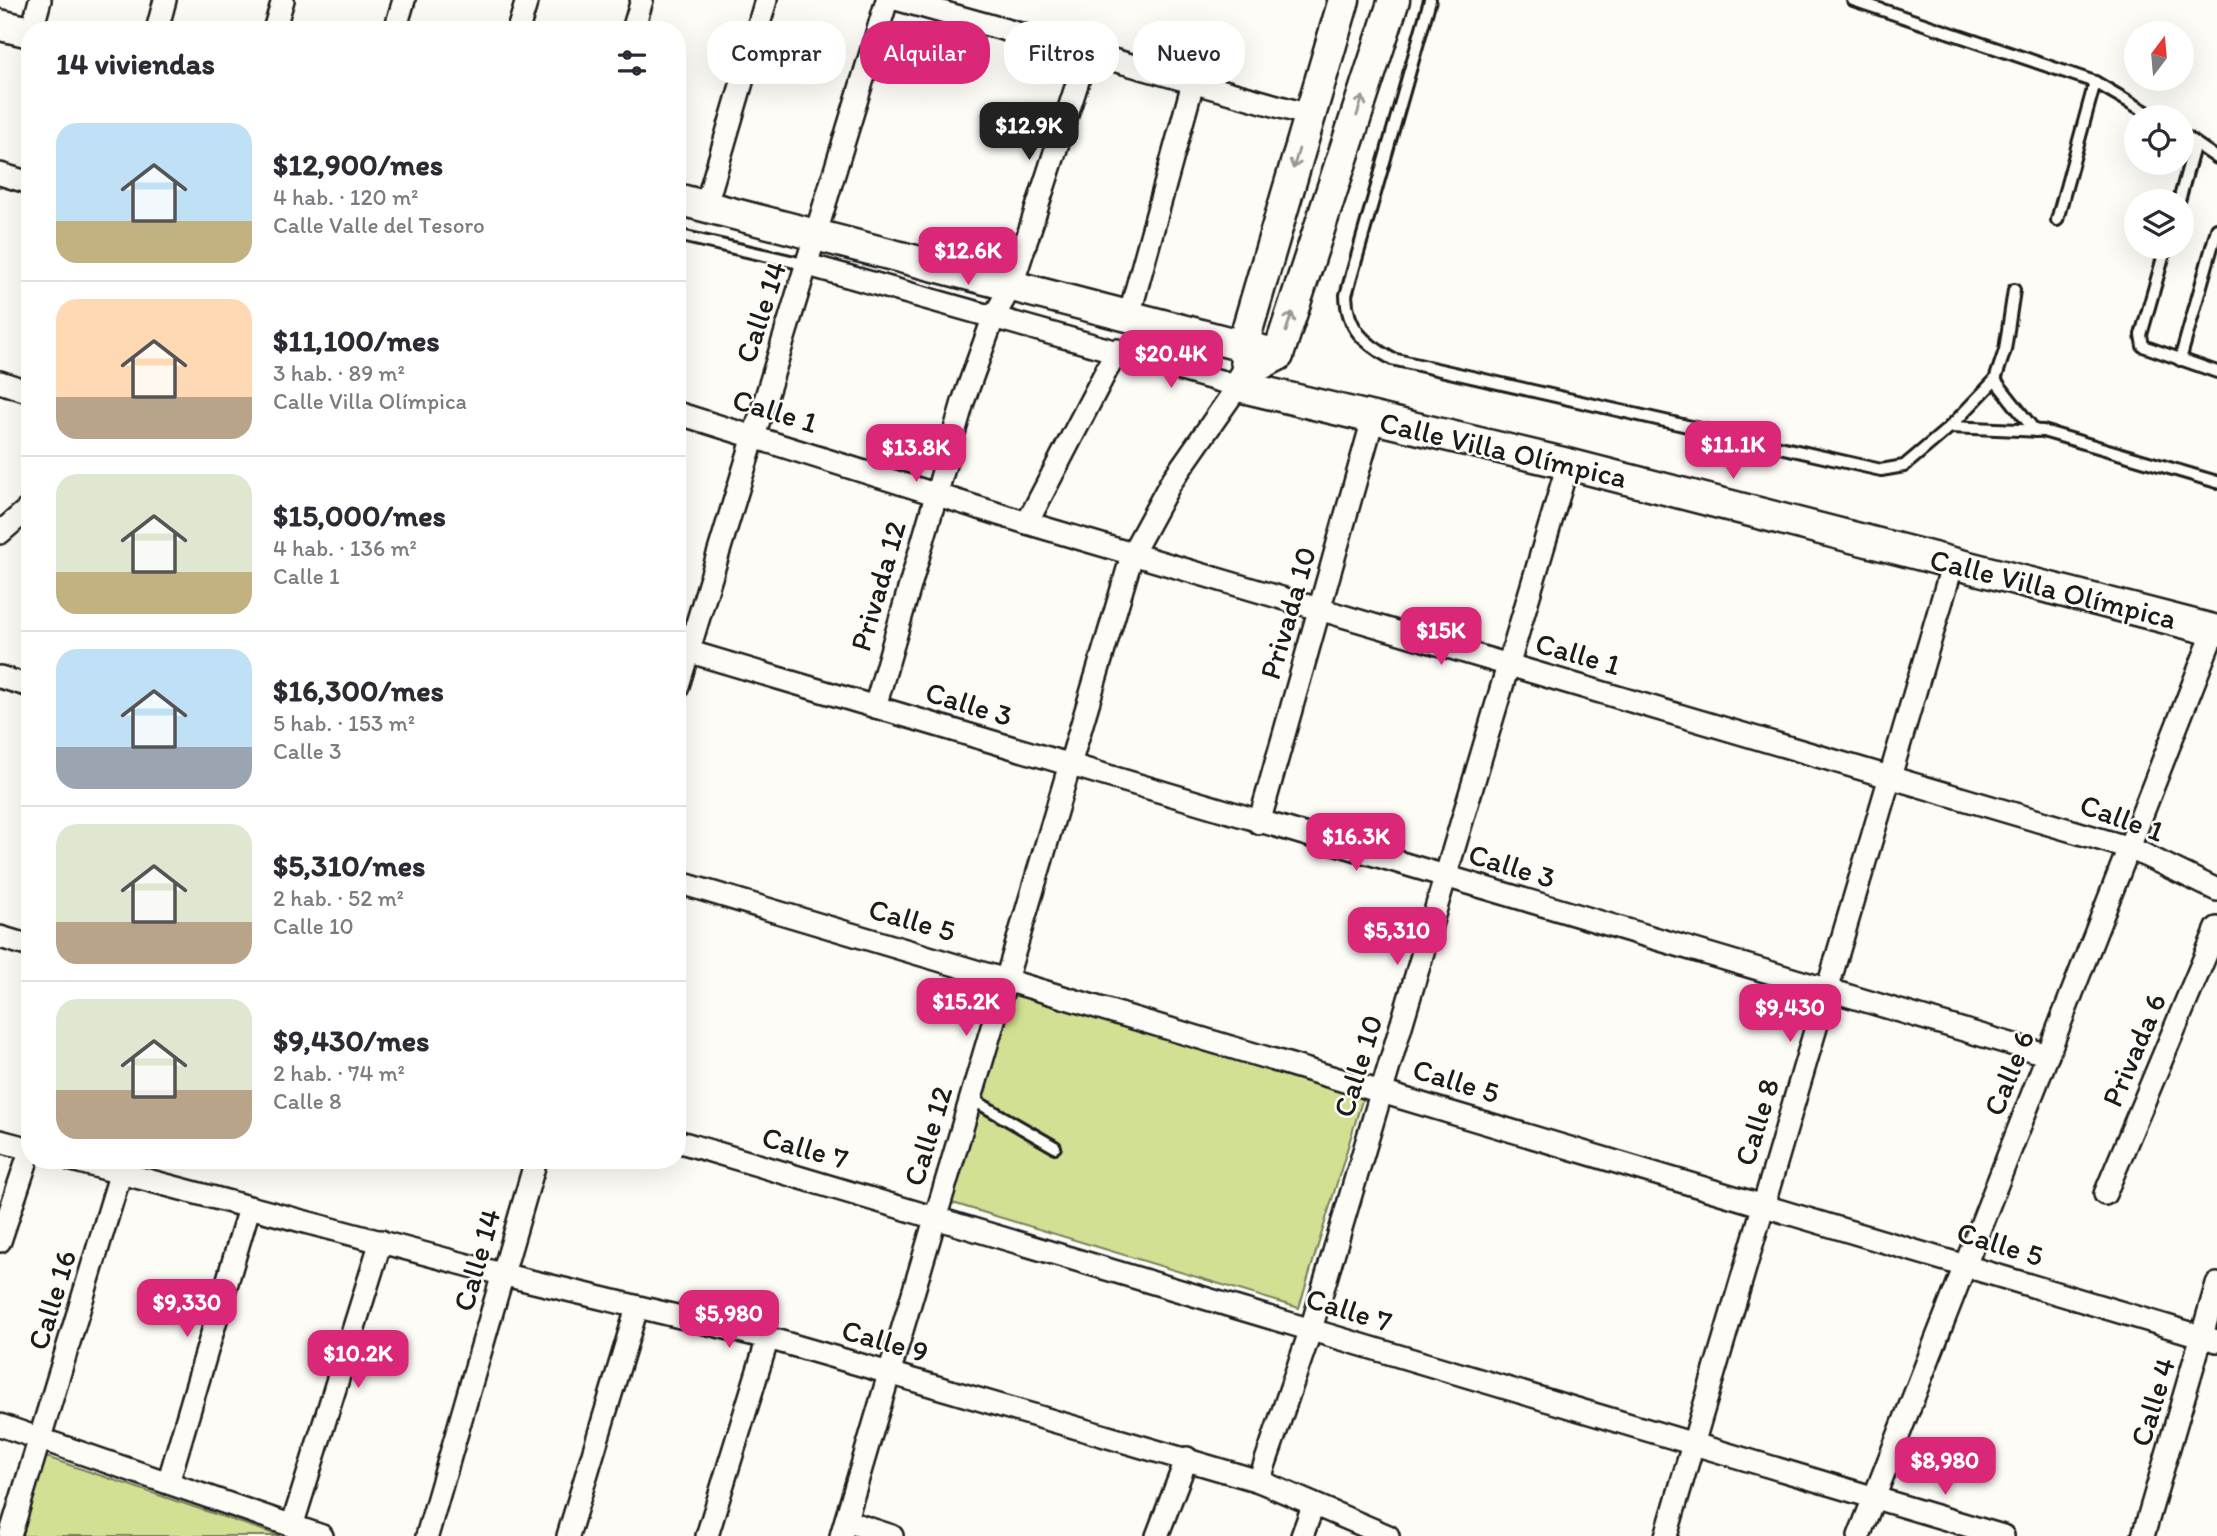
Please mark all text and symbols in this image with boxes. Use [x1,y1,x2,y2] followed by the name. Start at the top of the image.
[707,21,846,84] chip: Comprar
[860,21,990,84] chip: Alquilar
[1004,21,1119,84] chip: Filtros
[1133,21,1245,84] chip: Nuevo
[2124,21,2194,91] north arrow
[2124,21,2194,259] map controls
[613,44,651,82] icon: filters
[56,45,215,82] text: 14 viviendas
[1354,95,1367,117] one-way arrow
[972,102,1086,162] pin: $12.9K
[2124,105,2194,175] button: locate
[996,111,1062,139] text: $12.9K
[273,146,443,183] text: $12,900/mes
[1289,147,1302,170] one-way arrow
[112,151,196,235] icon: home
[273,183,418,211] text: 4 hab. · 120 m²
[2124,189,2194,259] button: layers
[273,211,485,239] text: Calle Valle del Tesoro
[911,228,1025,287] pin: $12.6K
[935,236,1001,264] text: $12.6K
[727,256,794,367] street label: Calle 14
[1284,312,1296,334] one-way arrow
[273,322,440,359] text: $11,100/mes
[112,327,196,411] icon: home
[1114,330,1228,390] pin: $20.4K
[1135,339,1207,367] text: $20.4K
[273,359,405,387] text: 3 hab. · 89 m²
[728,380,822,441] street label: Calle 1
[273,387,467,415] text: Calle Villa Olímpica
[1376,403,1631,496] street label: Calle Villa Olímpica
[1676,421,1790,481] pin: $11.1K
[859,424,973,484] pin: $13.8K
[1701,430,1765,458] text: $11.1K
[882,433,950,461] text: $13.8K
[273,497,446,534] text: $15,000/mes
[112,502,196,586] icon: home
[841,516,914,655] street label: Privada 12
[273,534,417,562] text: 4 hab. · 136 m²
[1926,540,2180,637] street label: Calle Villa Olímpica
[1251,542,1324,684] street label: Privada 10
[273,562,340,590] text: Calle 1
[1400,608,1482,667] pin: $15K
[1416,616,1466,644] text: $15K
[1531,624,1625,683] street label: Calle 1
[273,672,444,709] text: $16,300/mes
[921,673,1017,734] street label: Calle 3
[112,677,196,761] icon: home
[273,709,415,737] text: 5 hab. · 153 m²
[273,737,341,765] text: Calle 3
[2075,785,2169,850] street label: Calle 1
[1299,814,1413,873] pin: $16.3K
[1322,822,1390,850] text: $16.3K
[1464,835,1560,896] street label: Calle 3
[273,847,425,884] text: $5,310/mes
[112,852,196,936] icon: home
[273,884,404,912] text: 2 hab. · 52 m²
[864,890,960,950] street label: Calle 5
[1340,908,1454,967] pin: $5,310
[273,912,354,940] text: Calle 10
[1364,916,1430,944] text: $5,310
[909,978,1023,1038] pin: $15.2K
[1733,984,1847,1044] pin: $9,430
[933,987,999,1015] text: $15.2K
[2093,987,2174,1112] street label: Privada 6
[1755,993,1825,1021] text: $9,430
[1324,1010,1391,1122] street label: Calle 10
[273,1022,429,1059] text: $9,430/mes
[1975,1025,2042,1121] street label: Calle 6
[112,1027,196,1111] icon: home
[1408,1050,1504,1111] street label: Calle 5
[273,1059,405,1087] text: 2 hab. · 74 m²
[1726,1074,1787,1170] street label: Calle 8
[895,1081,960,1190] street label: Calle 12
[273,1087,342,1115] text: Calle 8
[758,1118,853,1177] street label: Calle 7
[444,1204,509,1315] street label: Calle 14
[1952,1213,2048,1274] street label: Calle 5
[19,1245,84,1354] street label: Calle 16
[1302,1279,1397,1340] street label: Calle 7
[130,1280,244,1339] pin: $9,330
[153,1288,221,1316] text: $9,330
[672,1290,786,1350] pin: $5,980
[695,1299,763,1327] text: $5,980
[837,1311,933,1371] street label: Calle 9
[301,1330,415,1390] pin: $10.2K
[324,1339,392,1367] text: $10.2K
[2122,1353,2184,1451] street label: Calle 4
[1888,1438,2002,1497] pin: $8,980
[1911,1446,1979,1474] text: $8,980

